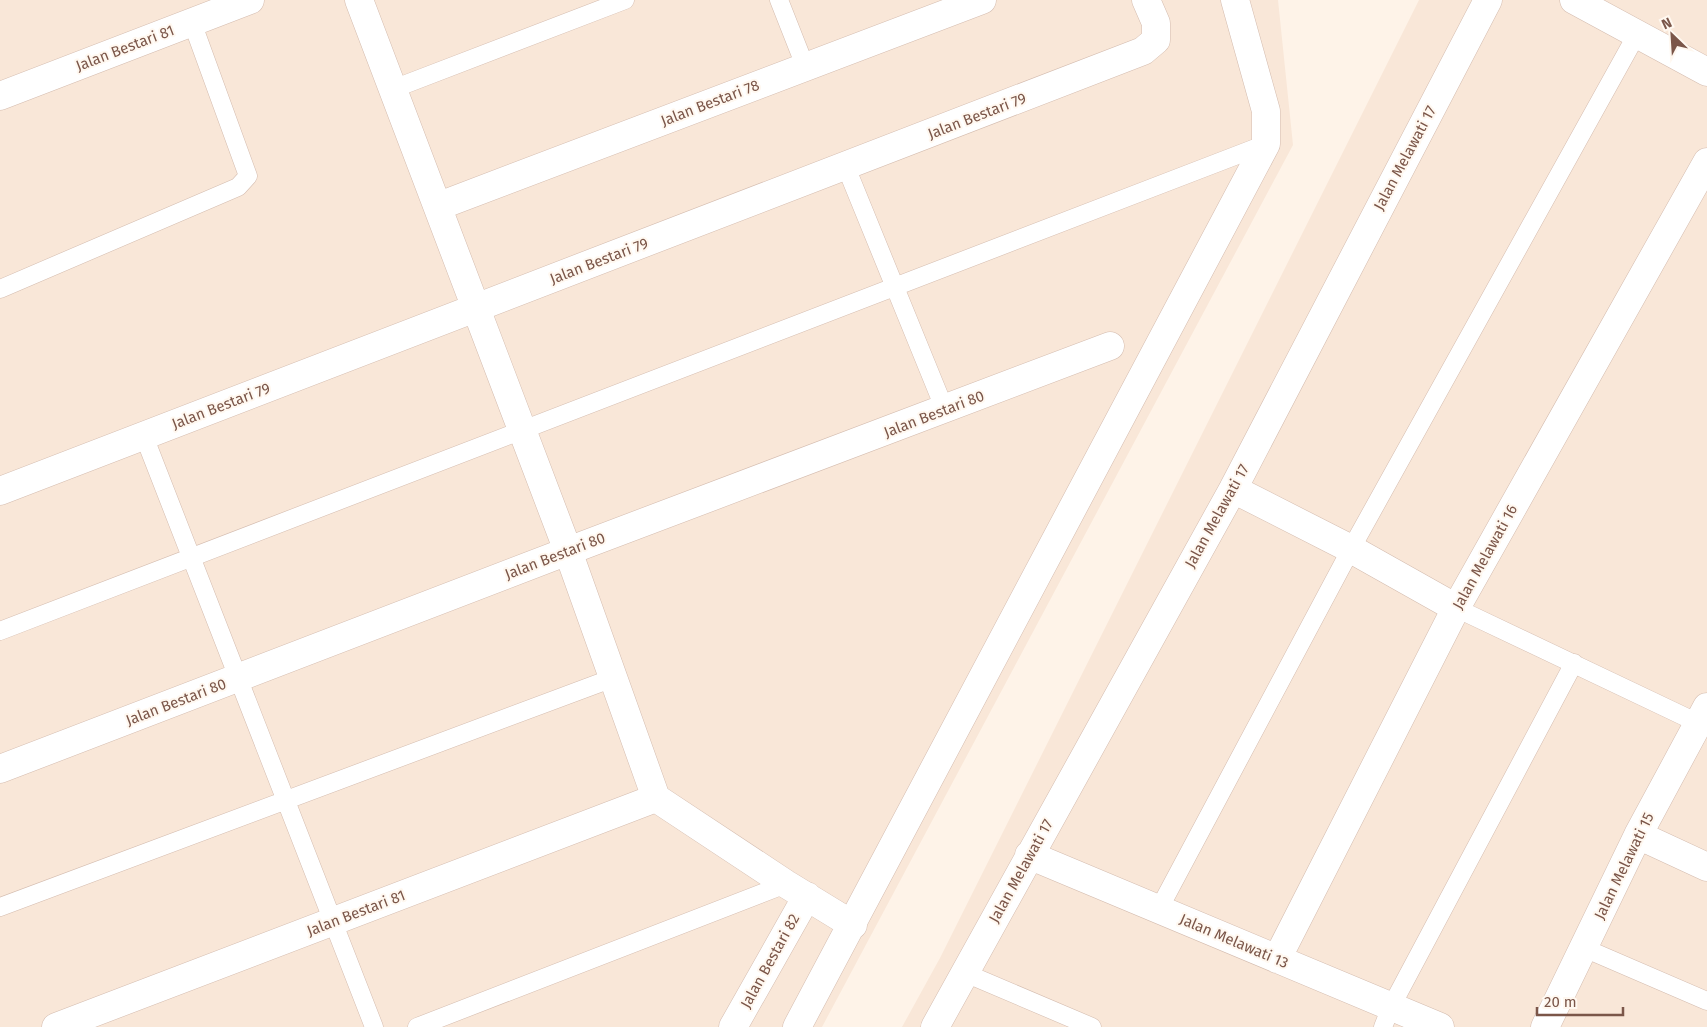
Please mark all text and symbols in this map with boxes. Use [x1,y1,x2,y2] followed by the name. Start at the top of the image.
[1647,10,1697,60] north arrow
[1659,14,1675,33] text: N
[73,21,177,75] street label: Jalan Bestari 81
[658,76,762,130] street label: Jalan Bestari 78
[925,89,1029,143] street label: Jalan Bestari 79
[1370,102,1440,213] street label: Jalan Melawati 17
[547,234,651,288] street label: Jalan Bestari 79
[169,379,273,433] street label: Jalan Bestari 79
[881,387,987,441] street label: Jalan Bestari 80
[1181,461,1253,571] street label: Jalan Melawati 17
[1449,501,1521,613] street label: Jalan Melawati 16
[502,529,608,583] street label: Jalan Bestari 80
[123,675,229,729] street label: Jalan Bestari 80
[1590,810,1658,922] street label: Jalan Melawati 15
[985,816,1057,926] street label: Jalan Melawati 17
[304,886,408,940] street label: Jalan Bestari 81
[1177,910,1291,972] street label: Jalan Melawati 13
[737,911,803,1011] street label: Jalan Bestari 82
[1537,984,1623,1016] scale bar
[1544,993,1577,1011] text: 20 m

